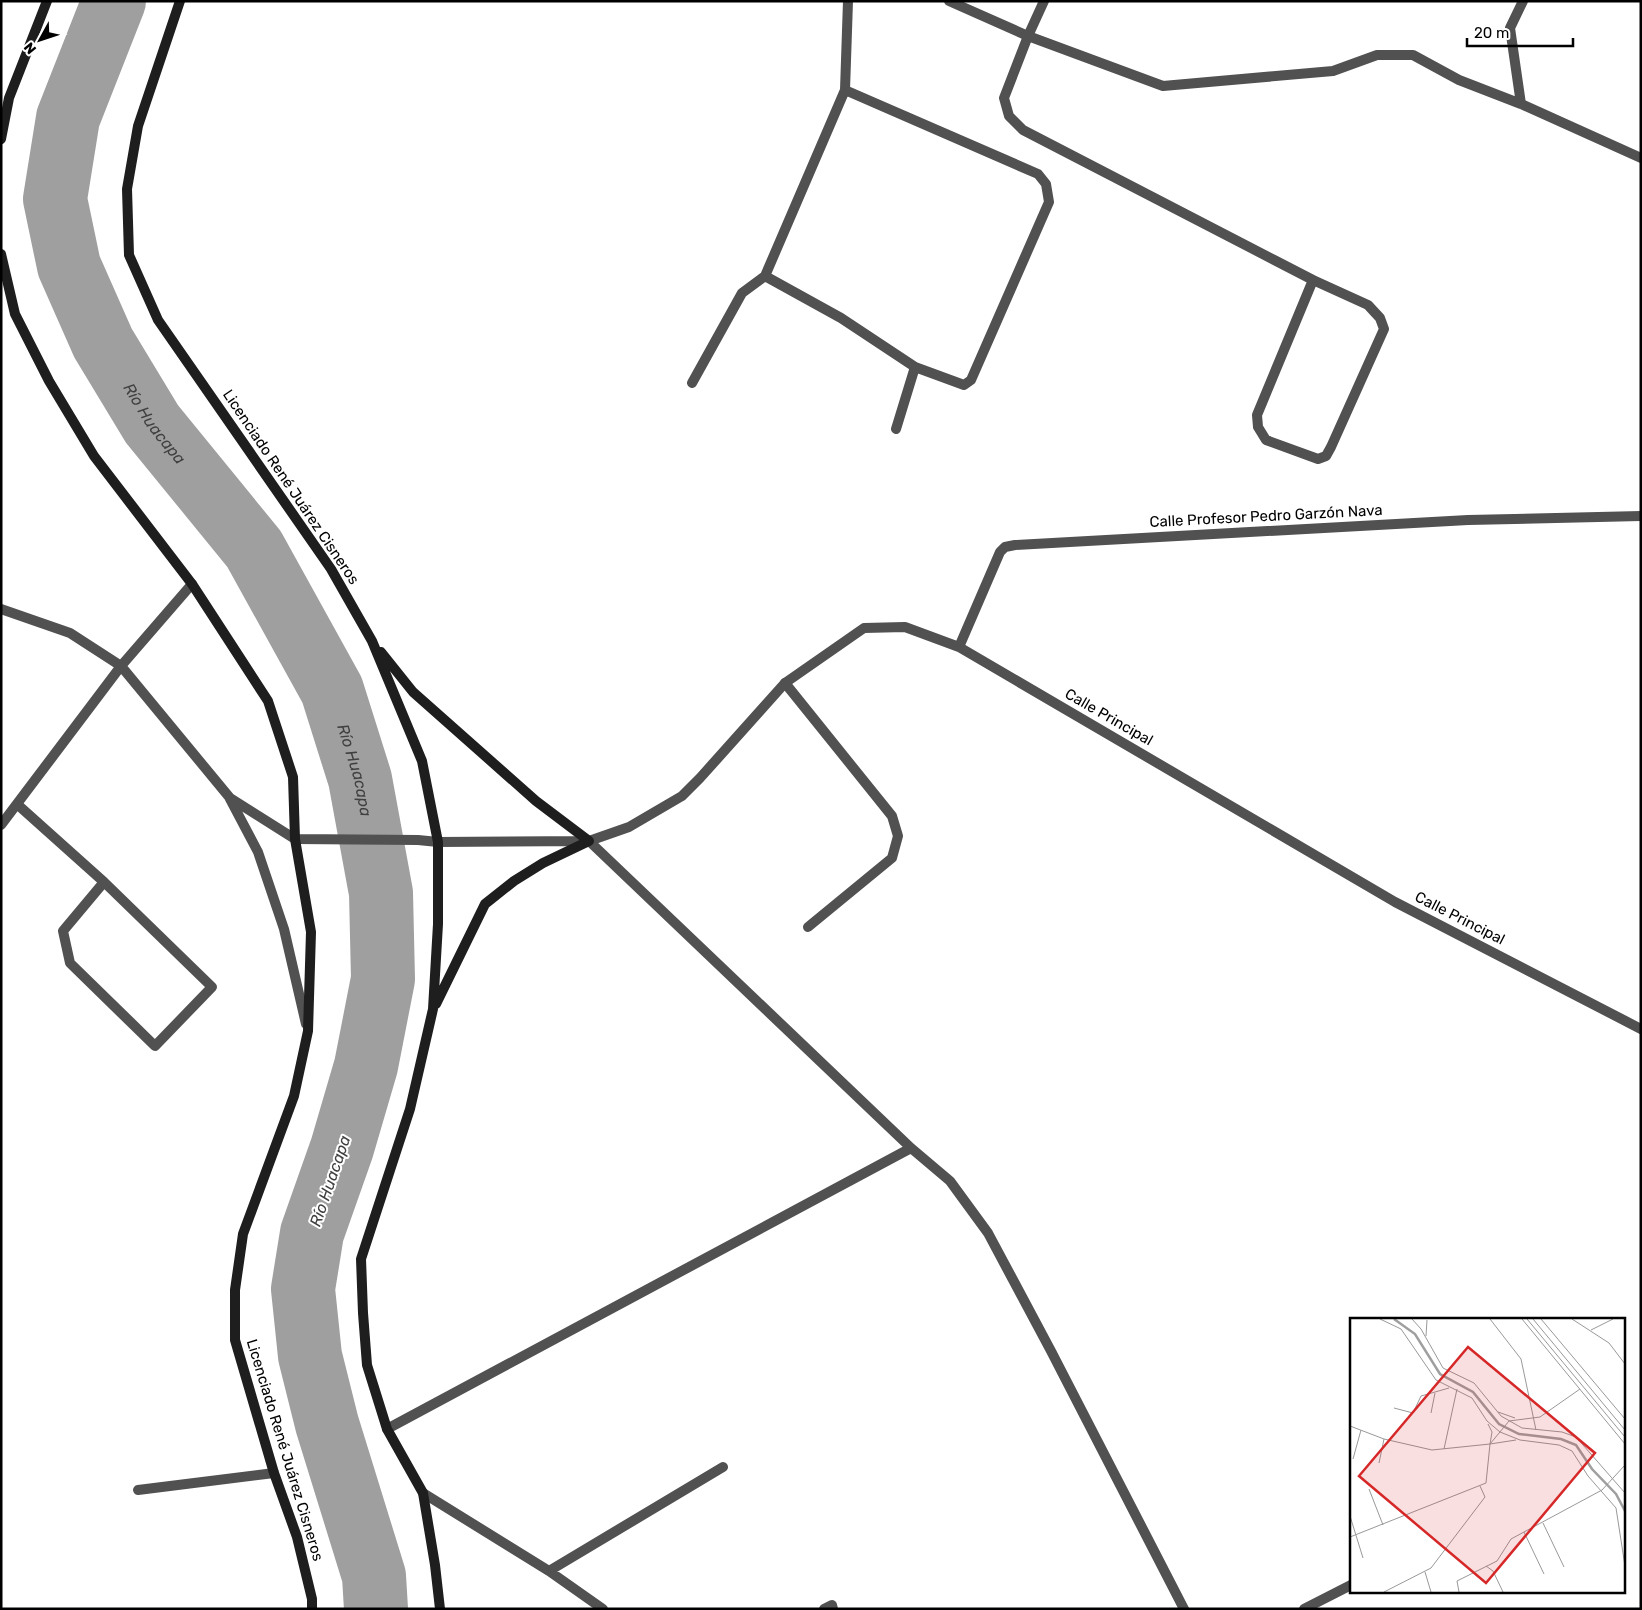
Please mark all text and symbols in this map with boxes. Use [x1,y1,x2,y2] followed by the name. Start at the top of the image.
[15,15,65,65] north arrow
[1467,15,1573,47] scale bar
[1474,24,1509,42] text: 20 m
[21,39,40,57] text: N
[120,379,190,468] water label: Río Huacapa
[219,386,363,588] street label: Licenciado René Juárez Cisneros
[1149,501,1383,531] street label: Calle Profesor Pedro Garzón Nava
[1062,685,1156,749] street label: Calle Principal
[334,721,376,818] water label: Río Huacapa
[1412,888,1508,948] street label: Calle Principal
[306,1133,354,1229] water label: Río Huacapa
[1350,1318,1624,1592] inset map
[243,1337,327,1563] street label: Licenciado René Juárez Cisneros

